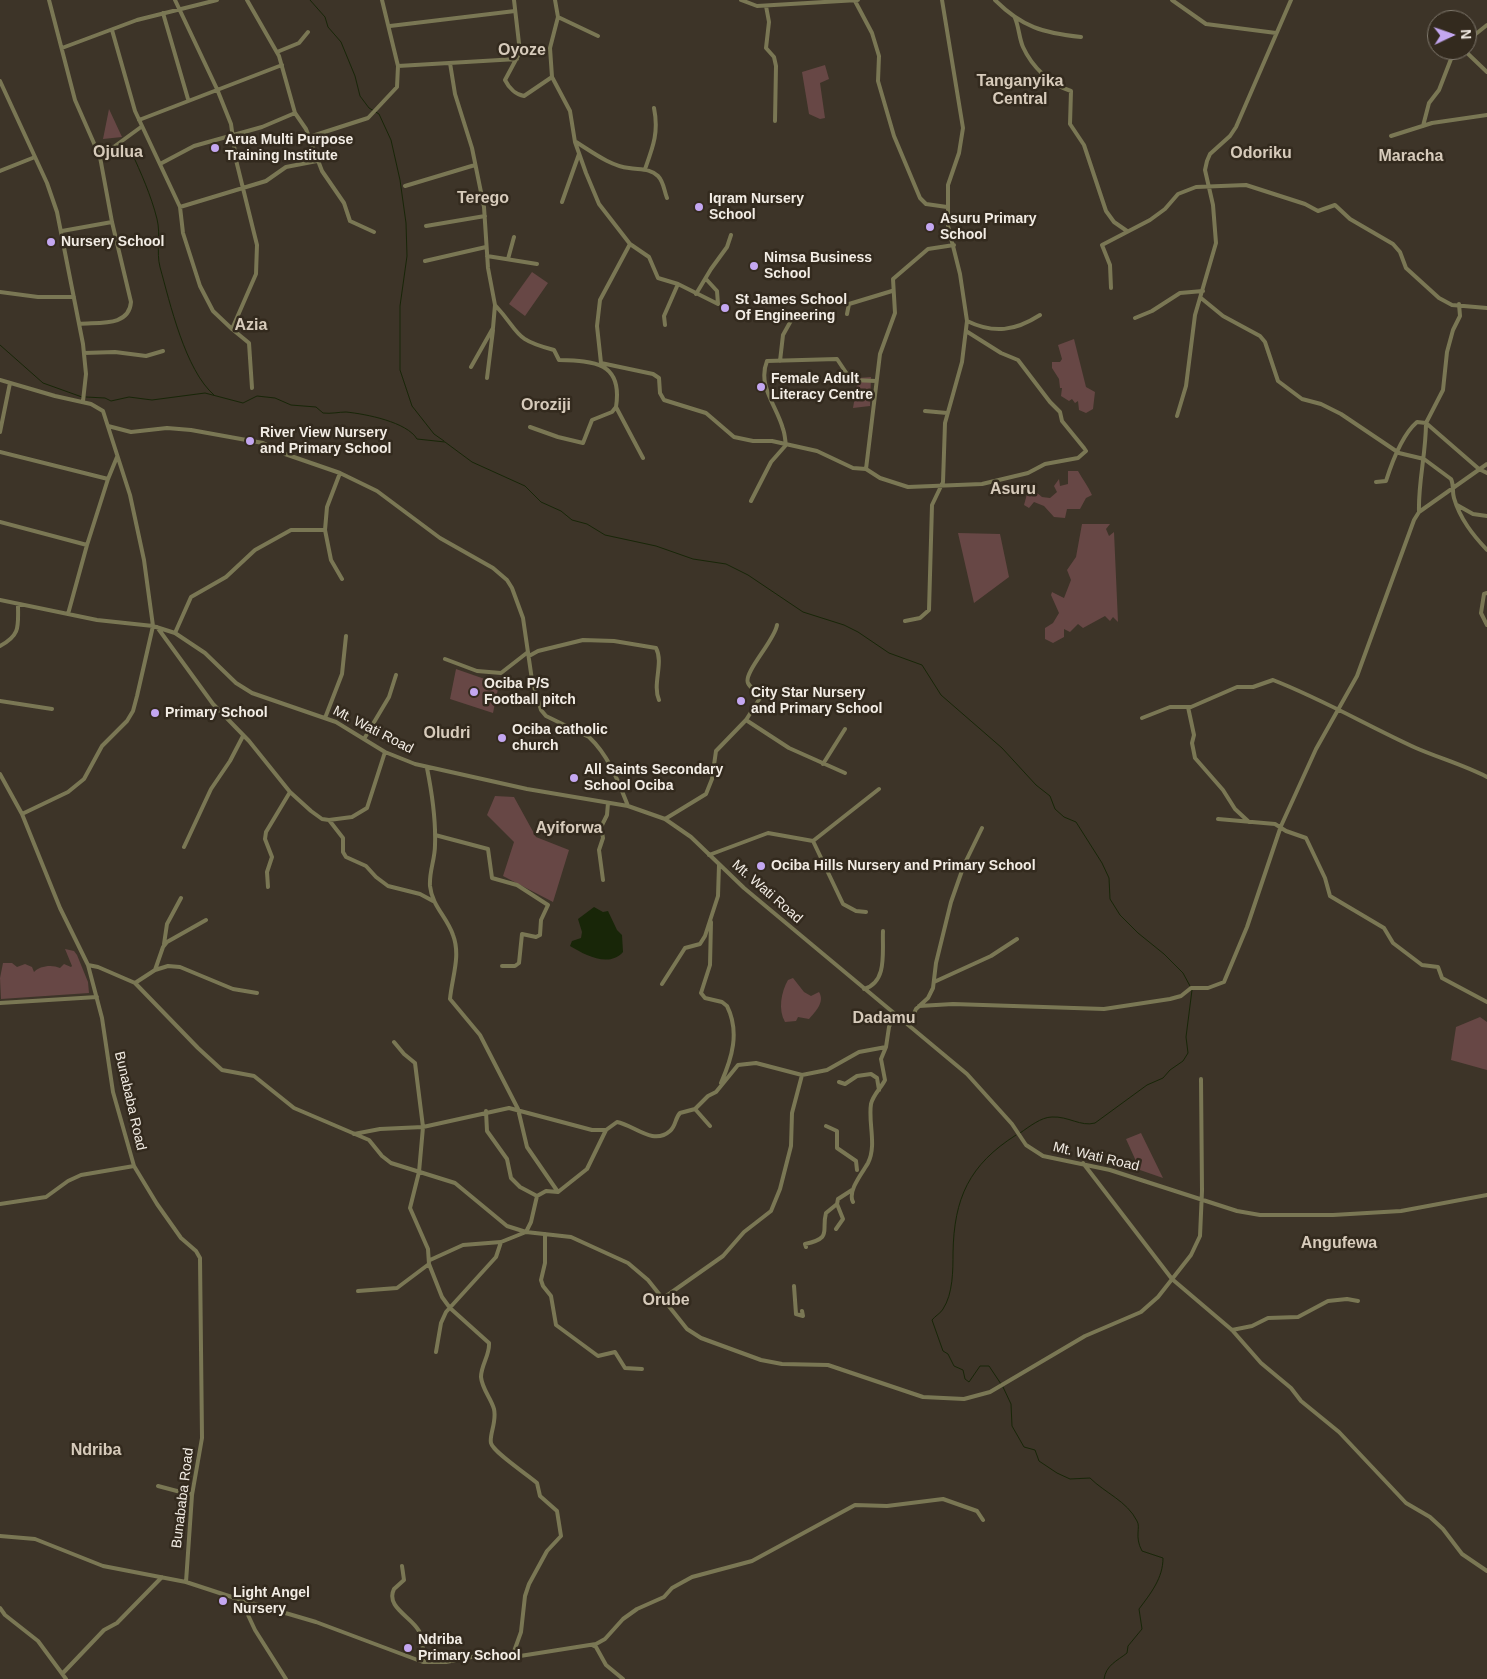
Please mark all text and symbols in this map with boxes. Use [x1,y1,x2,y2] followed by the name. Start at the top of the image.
[1427,10,1477,60] north arrow
[1458,29,1474,40] text: N
[498,41,546,61] district label: Oyoze
[977,72,1063,110] district label: Tanganyika Central
[225,132,353,164] place label: Arua Multi Purpose Training Institute
[209,142,221,154] marker: Arua Multi Purpose Training Institute
[93,143,143,163] district label: Ojulua
[1230,144,1292,164] district label: Odoriku
[1379,147,1443,167] district label: Maracha
[457,189,509,209] district label: Terego
[709,191,804,223] place label: Iqram Nursery School
[693,201,705,213] marker: Iqram Nursery School
[940,211,1036,243] place label: Asuru Primary School
[924,221,936,233] marker: Asuru Primary School
[61,234,164,250] place label: Nursery School
[45,236,57,248] marker: Nursery School
[764,250,872,282] place label: Nimsa Business School
[748,260,760,272] marker: Nimsa Business School
[735,292,847,324] place label: St James School Of Engineering
[719,302,731,314] marker: St James School Of Engineering
[235,316,267,336] district label: Azia
[771,371,873,404] place label: Female Adult Literacy Centre
[755,381,767,393] marker: Female Adult Literacy Centre
[521,396,571,416] district label: Oroziji
[260,425,391,458] place label: River View Nursery and Primary School
[244,435,256,447] marker: River View Nursery and Primary School
[990,480,1036,500] district label: Asuru
[484,676,576,709] place label: Ociba P/S Football pitch
[751,685,882,718] place label: City Star Nursery and Primary School
[468,686,480,698] marker: Ociba P/S Football pitch
[735,695,747,707] marker: City Star Nursery and Primary School
[330,703,416,757] street label: Mt. Wati Road
[165,705,268,721] place label: Primary School
[149,707,161,719] marker: Primary School
[512,722,608,754] place label: Ociba catholic church
[423,724,471,744] district label: Oludri
[496,732,508,744] marker: Ociba catholic church
[584,762,723,794] place label: All Saints Secondary School Ociba
[568,772,580,784] marker: All Saints Secondary School Ociba
[536,819,602,839] district label: Ayiforwa
[728,857,806,927] street label: Mt. Wati Road
[771,858,1036,874] place label: Ociba Hills Nursery and Primary School
[755,860,767,872] marker: Ociba Hills Nursery and Primary School
[852,1009,916,1029] district label: Dadamu
[110,1050,150,1152] street label: Bunababa Road
[1051,1139,1141,1175] street label: Mt. Wati Road
[1301,1234,1377,1254] district label: Angufewa
[642,1291,690,1311] district label: Orube
[71,1441,121,1461] district label: Ndriba
[168,1447,198,1549] street label: Bunababa Road
[233,1585,310,1618] place label: Light Angel Nursery
[217,1595,229,1607] marker: Light Angel Nursery
[418,1632,521,1664] place label: Ndriba Primary School
[402,1642,414,1654] marker: Ndriba Primary School

